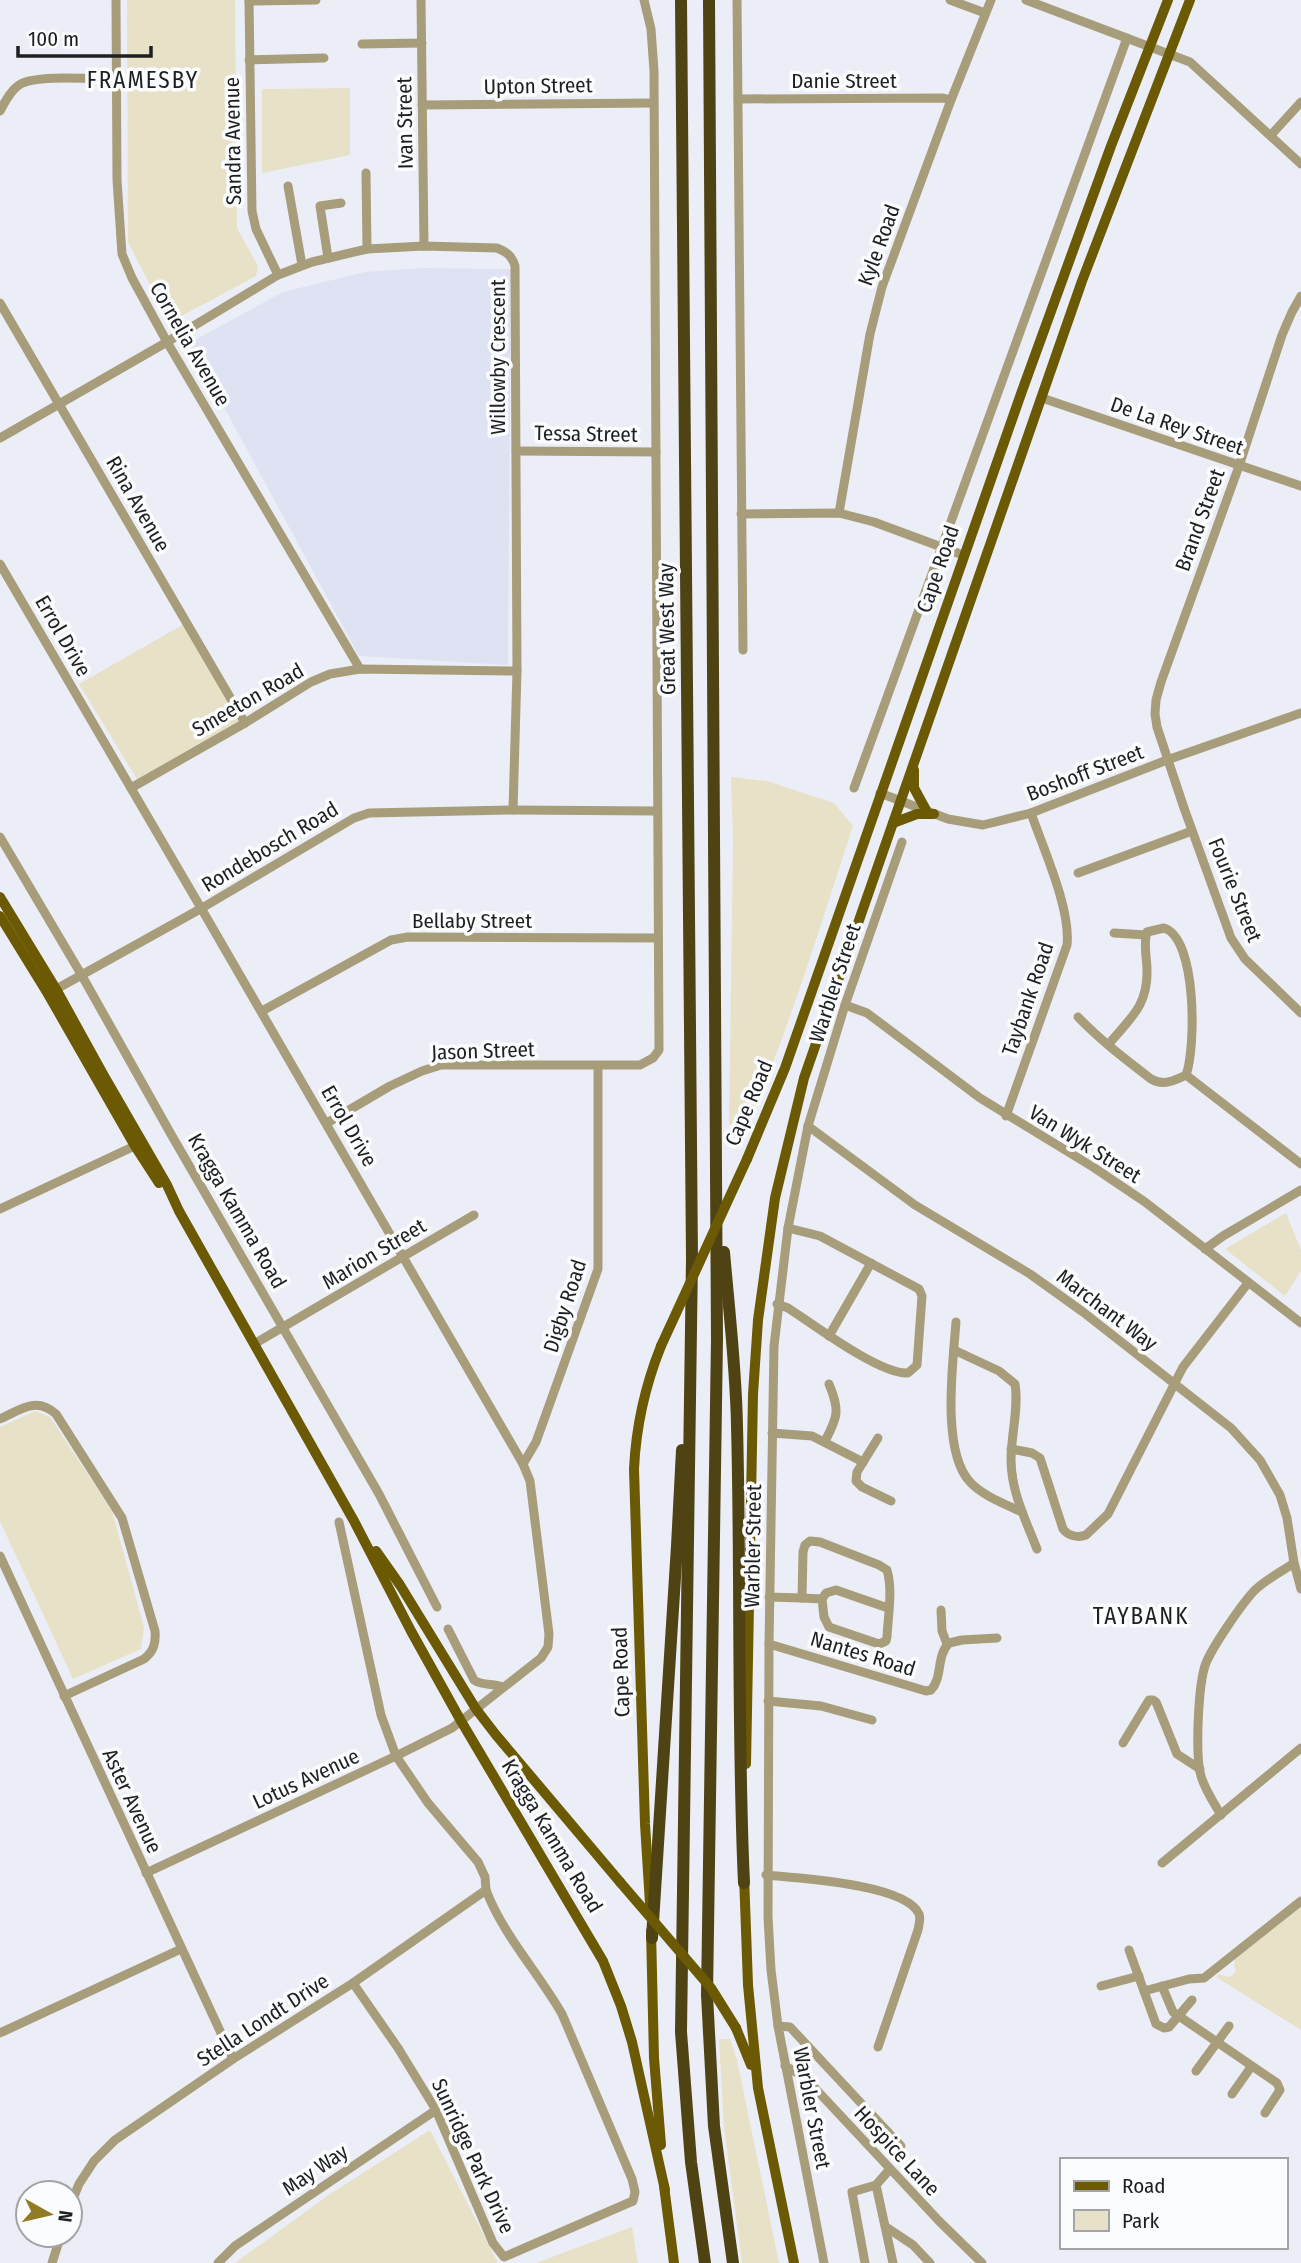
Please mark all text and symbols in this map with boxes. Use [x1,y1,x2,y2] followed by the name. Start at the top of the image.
[18,14,150,58] scale bar
[28,26,79,52] text: 100 m
[87,66,199,94] district label: FRAMESBY
[791,68,897,94] street label: Danie Street
[483,72,593,100] street label: Upton Street
[391,76,419,169] street label: Ivan Street
[219,77,247,205] street label: Sandra Avenue
[852,201,906,289] street label: Kyle Road
[144,277,236,411] street label: Cornelia Avenue
[485,279,511,435] street label: Willowby Crescent
[1107,391,1247,461] street label: De La Rey Street
[534,420,638,448] street label: Tessa Street
[100,452,176,556] street label: Rina Avenue
[1169,465,1231,575] street label: Brand Street
[911,522,965,616] street label: Cape Road
[653,562,681,695] street label: Great West Way
[29,591,97,681] street label: Errol Drive
[188,658,308,742] street label: Smeeton Road
[1023,739,1147,807] street label: Boshoff Street
[197,796,343,898] street label: Rondebosch Road
[1202,834,1268,946] street label: Fourie Street
[412,908,532,934] street label: Bellaby Street
[804,920,867,1046] street label: Warbler Street
[996,939,1060,1059] street label: Taybank Road
[431,1036,535,1066] street label: Jason Street
[719,1056,779,1150] street label: Cape Road
[315,1081,383,1171] street label: Errol Drive
[1024,1099,1146,1189] street label: Van Wyk Street
[182,1129,292,1293] street label: Kragga Kamma Road
[317,1213,431,1295] street label: Marion Street
[538,1256,592,1356] street label: Digby Road
[1051,1264,1163,1357] street label: Marchant Way
[739,1484,767,1608] street label: Warbler Street
[1093,1602,1189,1630] district label: TAYBANK
[606,1626,636,1718] street label: Cape Road
[807,1626,919,1682] street label: Nantes Road
[249,1743,363,1815] street label: Lotus Avenue
[96,1745,168,1857] street label: Aster Avenue
[496,1754,608,1918] street label: Kragga Kamma Road
[192,1968,334,2072] street label: Stella Londt Drive
[787,2045,837,2171] street label: Warbler Street
[426,2074,520,2238] street label: Sunridge Park Drive
[849,2100,945,2202] street label: Hospice Lane
[277,2138,353,2201] street label: May Way
[1060,2158,1287,2249] legend
[1122,2173,1166,2199] text: Road
[14,2179,84,2249] north arrow
[1122,2208,1160,2234] text: Park
[53,2209,78,2224] text: N

